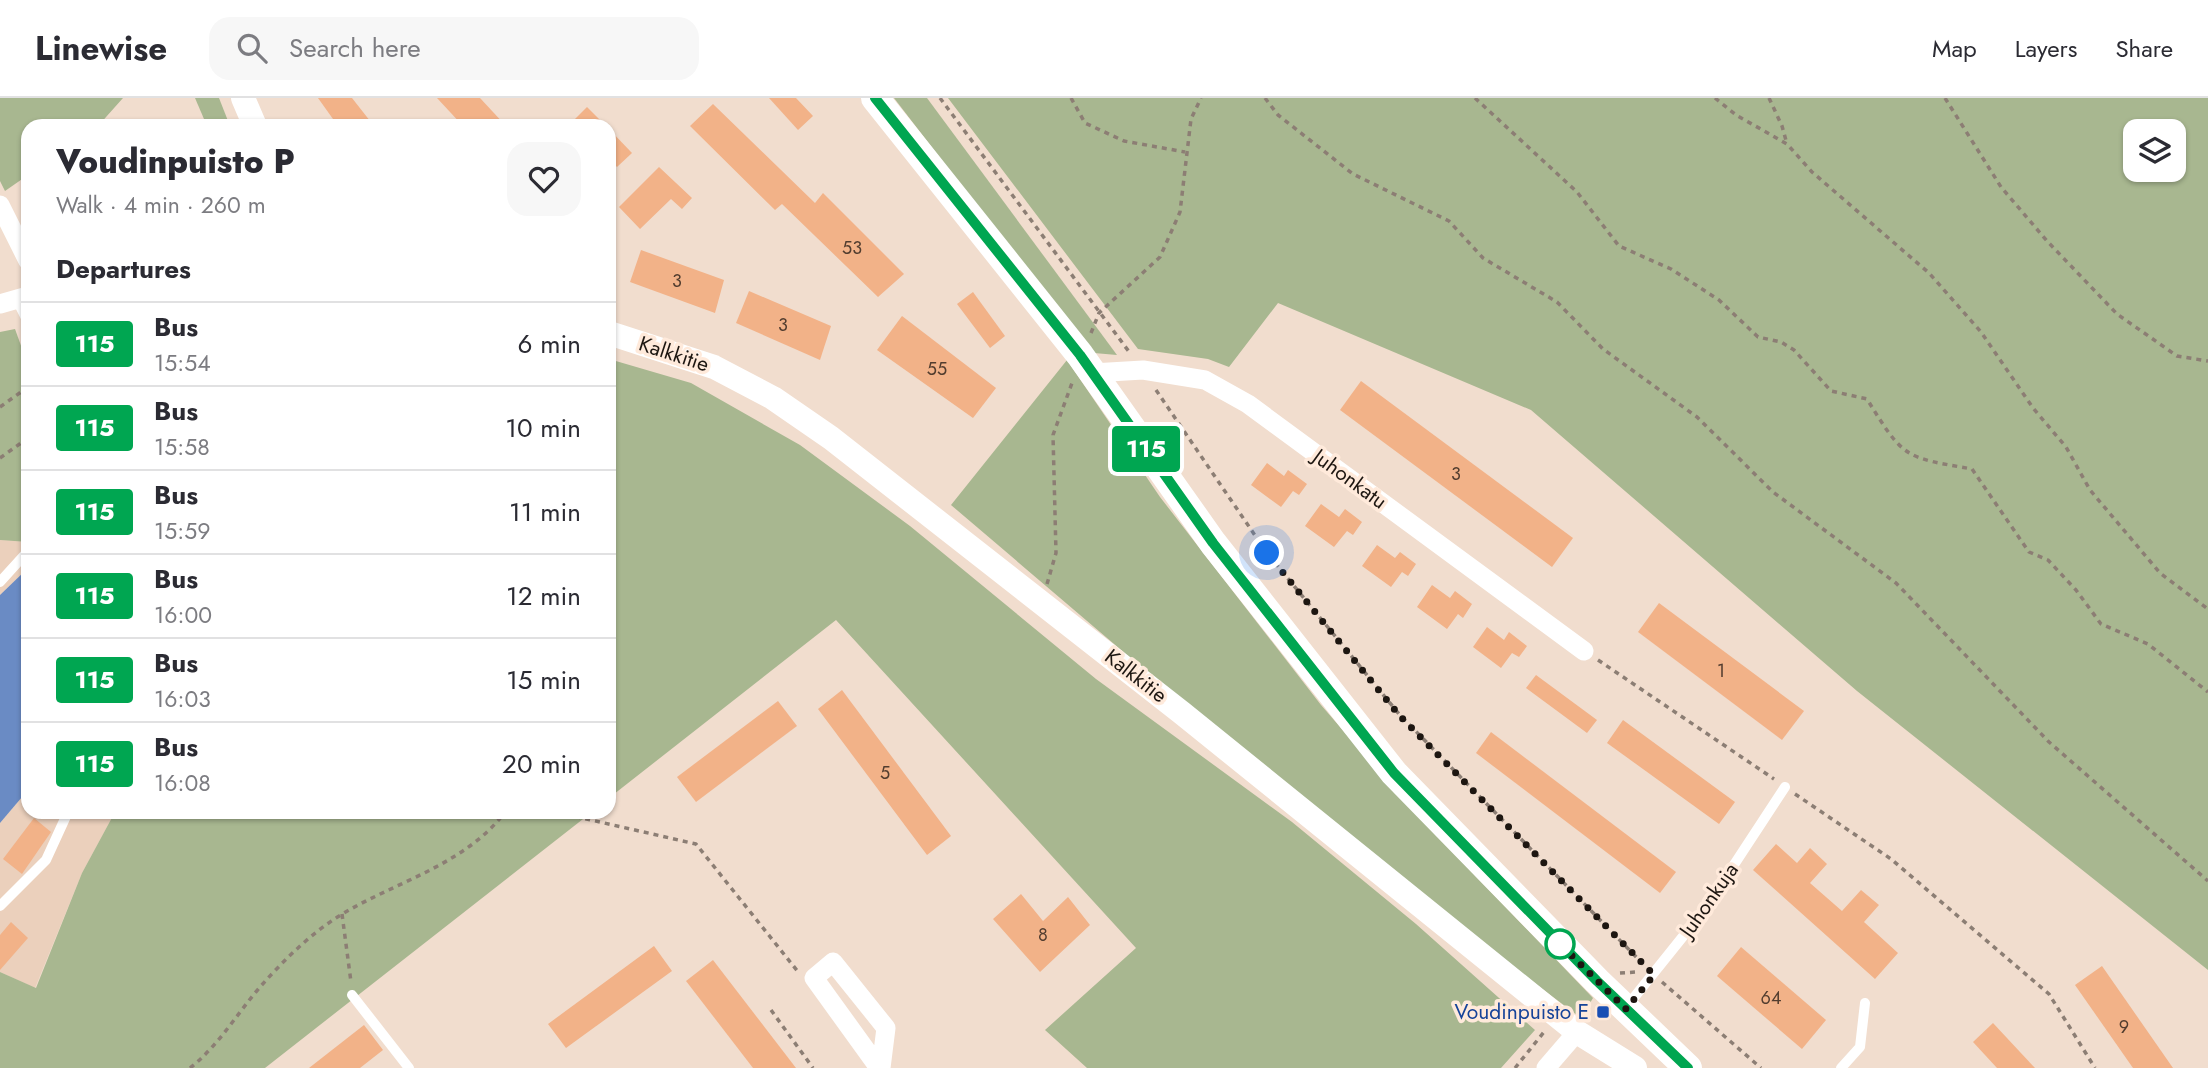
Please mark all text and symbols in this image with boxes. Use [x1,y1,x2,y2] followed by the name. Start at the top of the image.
[209,17,699,80] search box
[35,25,167,72] text: Linewise
[233,29,271,67] icon: search
[289,29,421,67] text: Search here
[1932,31,1977,66] text: Map
[2015,31,2077,66] text: Layers
[2115,31,2173,66] text: Share
[2123,119,2186,182] map controls
[2123,119,2186,182] button: layers
[56,138,295,185] text: Voudinpuisto P
[507,142,581,216] button: heart
[56,188,266,222] text: Walk · 4 min · 260 m
[842,235,862,261] house number: 53
[56,250,191,288] text: Departures
[672,268,682,294] house number: 3
[154,308,198,346] text: Bus
[778,312,788,338] house number: 3
[518,325,581,363] text: 6 min
[75,326,114,361] text: 115
[635,329,713,379] street label: Kalkkitie
[154,346,211,380] text: 15:54
[927,356,947,382] house number: 55
[154,392,198,430] text: Bus
[505,409,581,447] text: 10 min
[75,410,114,445] text: 115
[1106,426,1186,472] line badge: 115
[154,430,210,464] text: 15:58
[1126,431,1166,466] text: 115
[1304,440,1393,516] street label: Juhonkatu
[1451,461,1461,487] house number: 3
[154,476,198,514] text: Bus
[509,493,581,531] text: 11 min
[75,494,114,529] text: 115
[154,514,210,548] text: 15:59
[1249,535,1284,570] your location
[154,560,198,598] text: Bus
[506,577,581,615] text: 12 min
[75,578,114,613] text: 115
[154,598,212,632] text: 16:00
[1098,642,1174,710] street label: Kalkkitie
[154,644,198,682] text: Bus
[1717,658,1725,684] house number: 1
[506,661,581,699] text: 15 min
[75,662,114,697] text: 115
[154,682,211,716] text: 16:03
[154,728,198,766] text: Bus
[502,745,581,783] text: 20 min
[75,746,114,781] text: 115
[880,760,890,786] house number: 5
[154,766,211,800] text: 16:08
[1671,857,1746,946] street label: Juhonkuja
[1038,922,1048,948] house number: 8
[1545,929,1575,959] unlabelled marker
[1761,985,1781,1011] house number: 64
[1455,997,1589,1027] place label: Voudinpuisto E
[1595,1004,1611,1020] marker: Voudinpuisto E
[2119,1014,2129,1040] house number: 9

